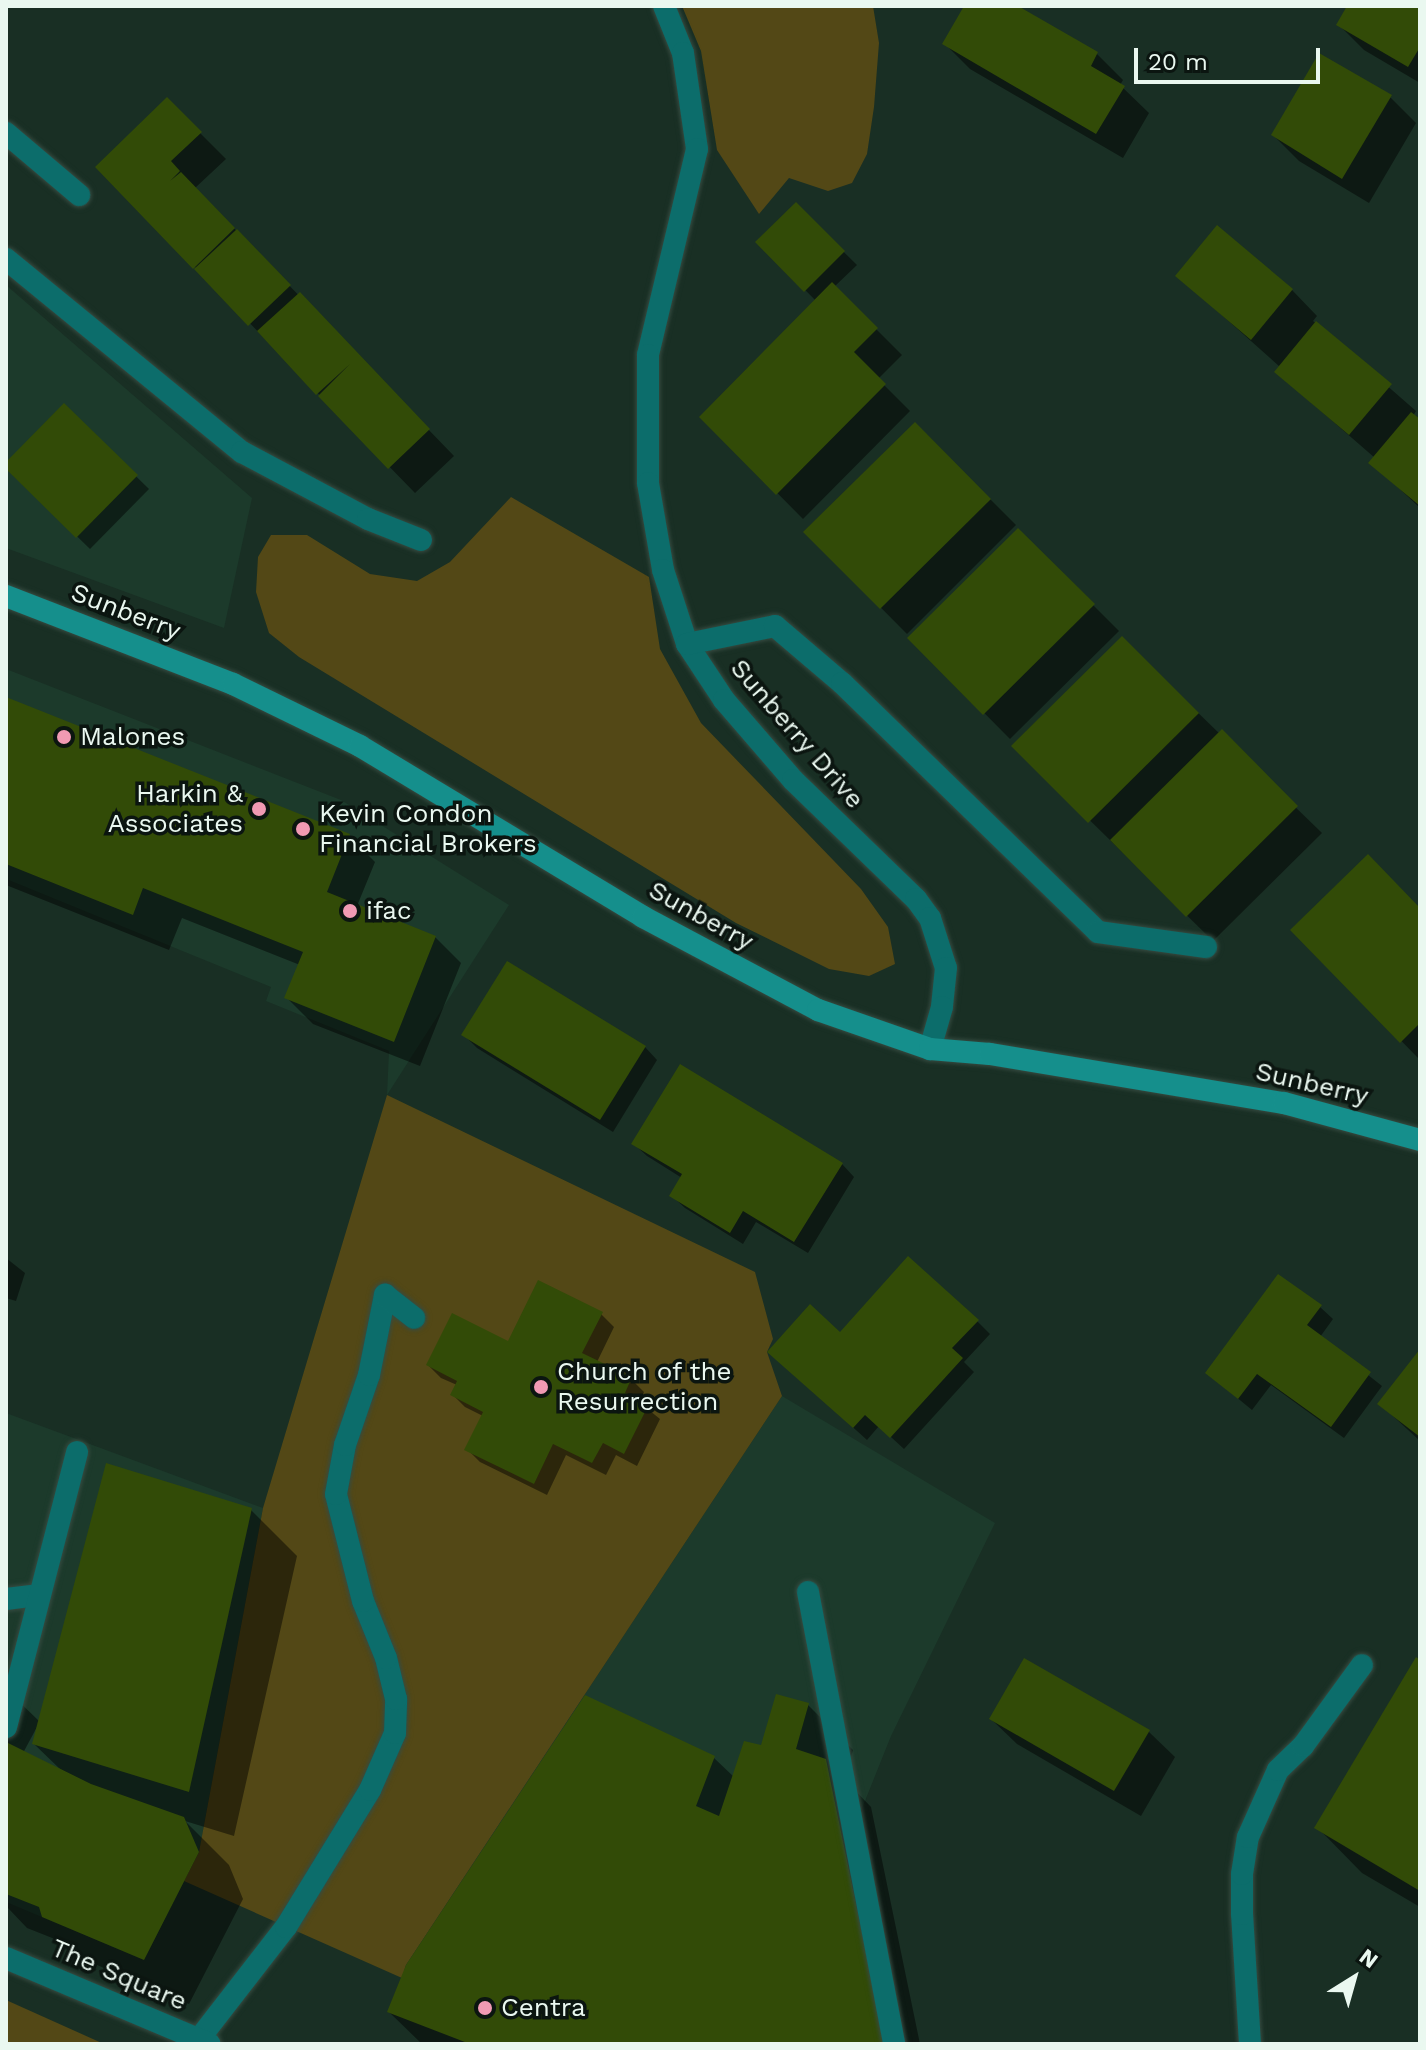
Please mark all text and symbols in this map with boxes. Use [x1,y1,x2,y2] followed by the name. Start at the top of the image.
[1138,32,1324,82] scale bar
[1148,48,1208,76] text: 20 m
[67,577,185,647] street label: Sunberry
[724,653,870,815] street label: Sunberry Drive
[80,721,185,753] place label: Malones
[55,728,73,746] marker: Malones
[108,778,243,840] place label: Harkin & Associates
[319,798,538,860] place label: Kevin Condon Financial Brokers
[250,800,268,818] marker: Harkin & Associates
[294,820,312,838] marker: Kevin Condon Financial Brokers
[643,875,759,957] street label: Sunberry
[366,895,412,927] place label: ifac
[341,902,359,920] marker: ifac
[1253,1056,1371,1112] street label: Sunberry
[557,1356,733,1418] place label: Church of the Resurrection
[532,1378,550,1396] marker: Church of the Resurrection
[47,1932,191,2018] street label: The Square
[1314,1938,1394,2018] north arrow
[1355,1944,1383,1973] text: N
[501,1992,586,2024] place label: Centra
[476,1999,494,2017] marker: Centra

